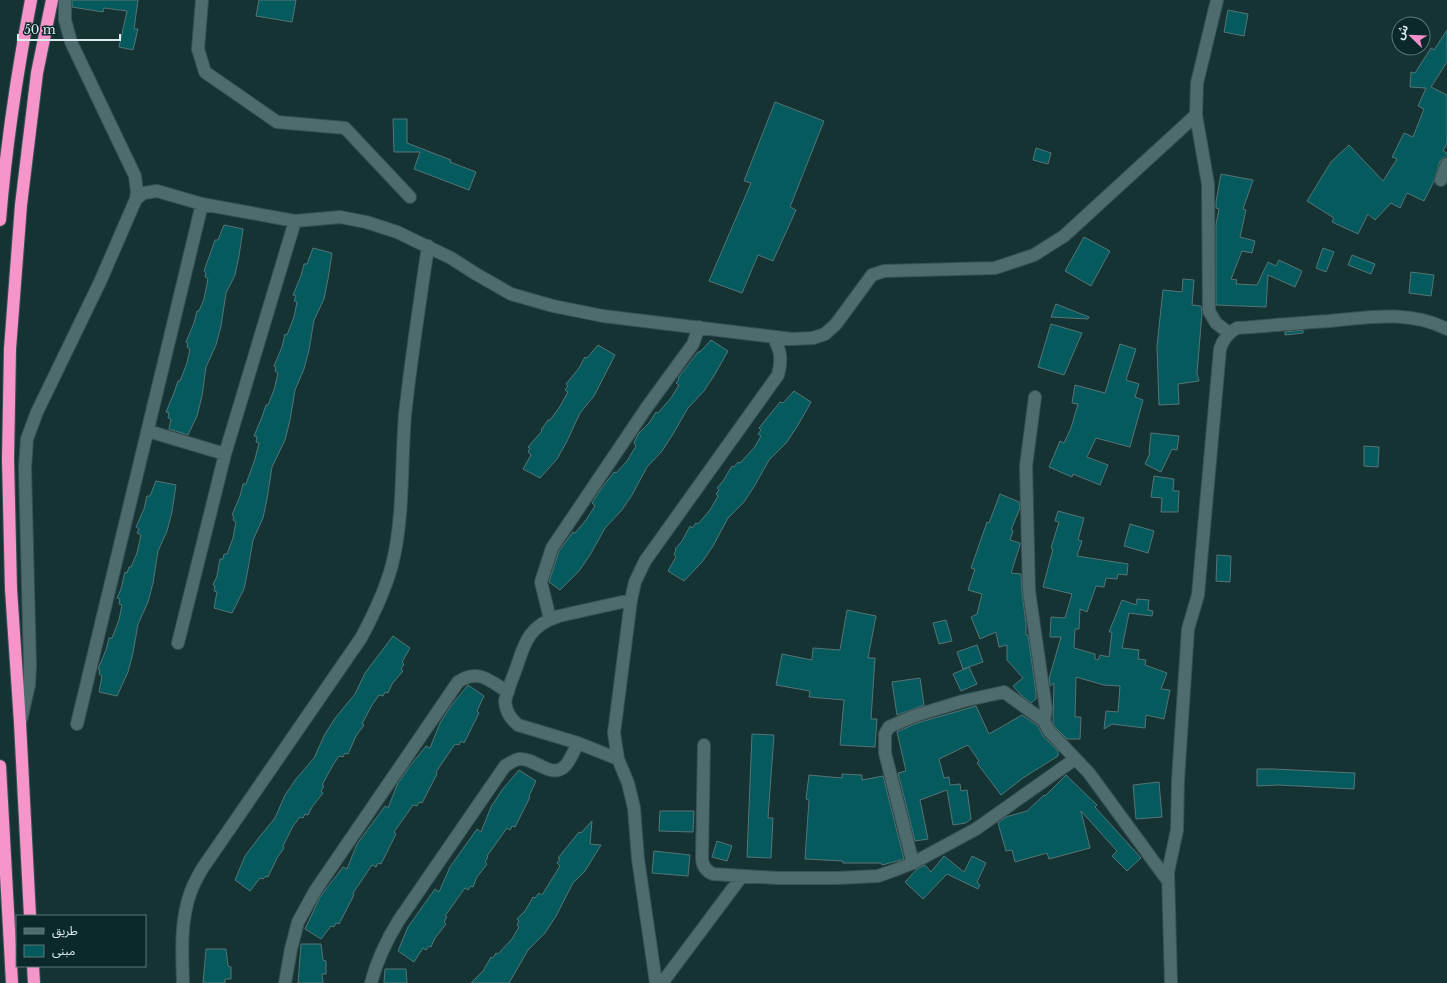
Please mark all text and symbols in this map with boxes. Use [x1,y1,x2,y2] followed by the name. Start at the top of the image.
[18,16,120,42] scale bar
[1391,16,1431,56] north arrow
[24,22,56,37] text: 50 m
[1392,22,1411,42] text: ش
[16,915,146,967] legend
[52,923,78,939] text: طريق
[52,943,75,958] text: مبنى

